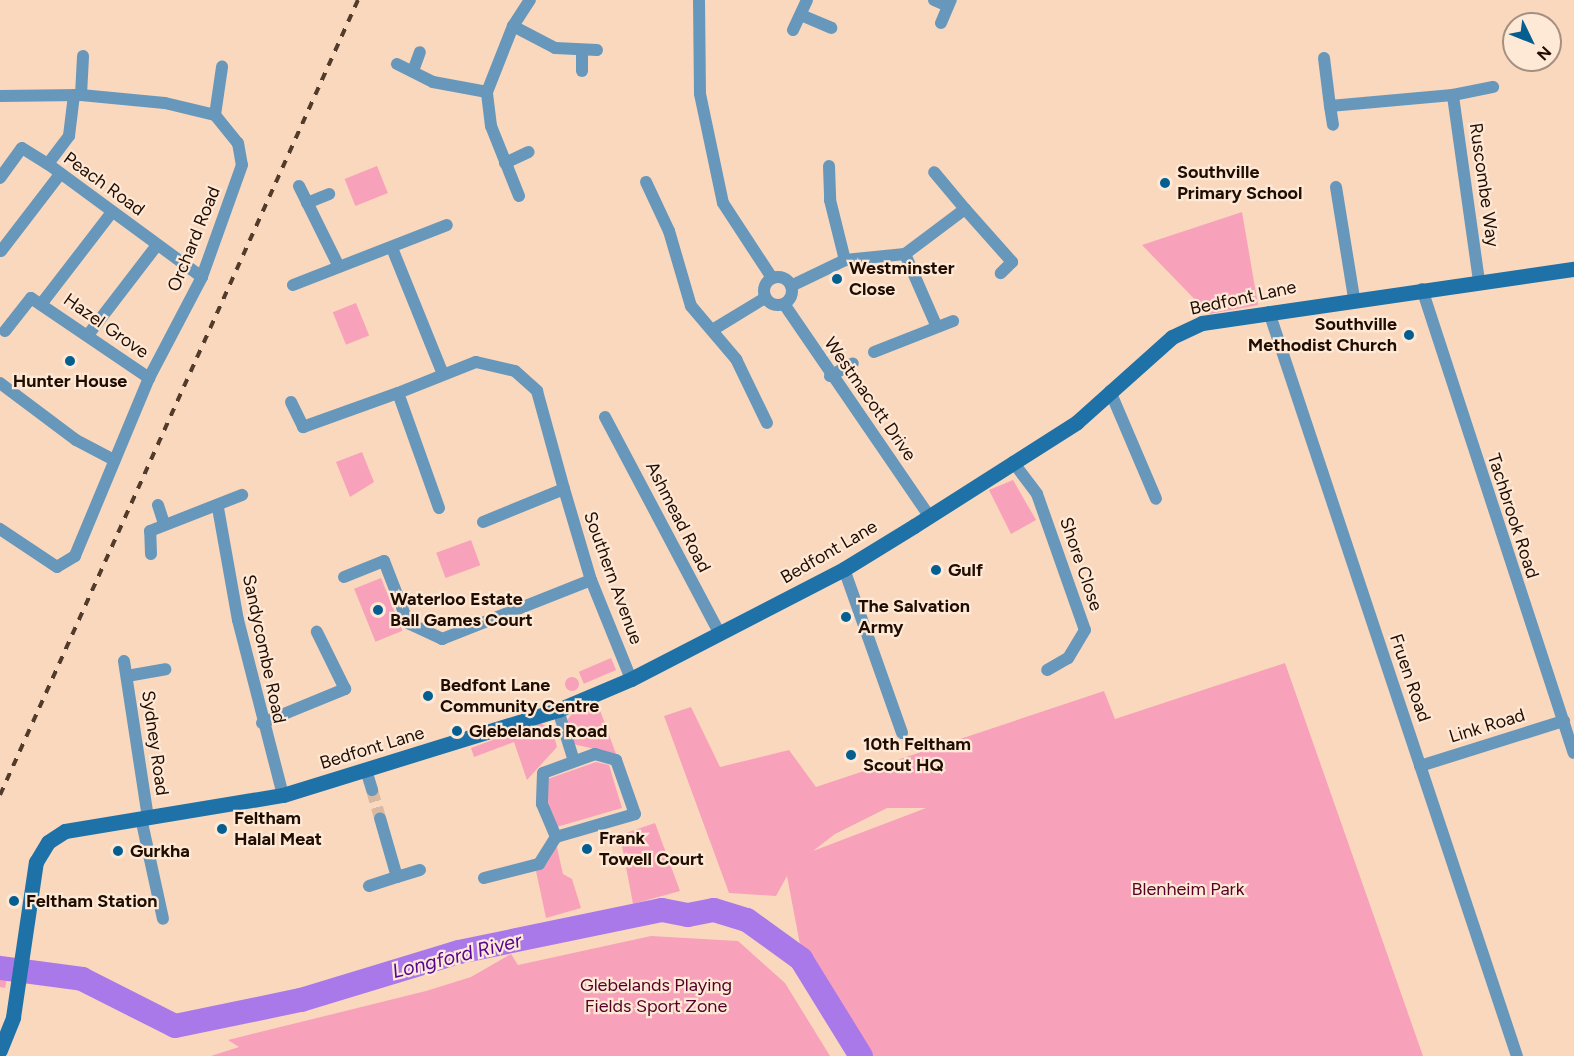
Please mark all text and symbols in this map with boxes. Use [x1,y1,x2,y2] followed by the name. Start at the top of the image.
[1502,12,1562,72] north arrow
[1533,42,1555,64] text: N
[1465,122,1503,248] street label: Ruscombe Way
[59,147,149,221] street label: Peach Road
[1177,162,1302,204] place label: Southville Primary School
[1158,176,1172,190] marker: Southville Primary School
[163,183,225,295] street label: Orchard Road
[849,258,954,300] place label: Westminster Close
[830,272,844,286] marker: Westminster Close
[1188,276,1298,320] street label: Bedfont Lane
[59,289,153,363] street label: Hazel Grove
[1248,314,1397,356] place label: Southville Methodist Church
[1402,328,1416,342] marker: Southville Methodist Church
[819,333,921,465] street label: Westmacott Drive
[63,354,77,368] marker: Hunter House
[13,370,127,392] place label: Hunter House
[1483,451,1543,581] street label: Tachbrook Road
[641,458,715,576] street label: Ashmead Road
[579,509,647,647] street label: Southern Avenue
[1055,514,1107,614] street label: Shore Close
[777,516,881,588] street label: Bedfont Lane
[948,559,983,581] place label: Gulf
[929,563,943,577] marker: Gulf
[238,572,290,726] street label: Sandycombe Road
[390,589,533,632] place label: Waterloo Estate Ball Games Court
[858,596,970,638] place label: The Salvation Army
[371,603,385,617] marker: Waterloo Estate Ball Games Court
[839,610,853,624] marker: The Salvation Army
[1385,631,1435,725] street label: Fruen Road
[440,675,599,718] place label: Bedfont Lane Community Centre
[137,689,173,797] street label: Sydney Road
[421,689,435,703] marker: Bedfont Lane Community Centre
[1446,704,1528,748] street label: Link Road
[469,720,607,742] place label: Glebelands Road
[317,722,427,774] street label: Bedfont Lane
[450,724,464,738] marker: Glebelands Road
[863,734,971,777] place label: 10th Feltham Scout HQ
[844,748,858,762] marker: 10th Feltham Scout HQ
[234,808,322,850] place label: Feltham Halal Meat
[215,822,229,836] marker: Feltham Halal Meat
[599,828,704,870] place label: Frank Towell Court
[130,840,190,862] place label: Gurkha
[580,842,594,856] marker: Frank Towell Court
[111,844,125,858] marker: Gurkha
[1132,878,1244,900] park label: Blenheim Park
[26,890,158,912] place label: Feltham Station
[7,894,21,908] marker: Feltham Station
[390,928,524,984] water label: Longford River
[580,975,732,1018] park label: Glebelands Playing Fields Sport Zone

